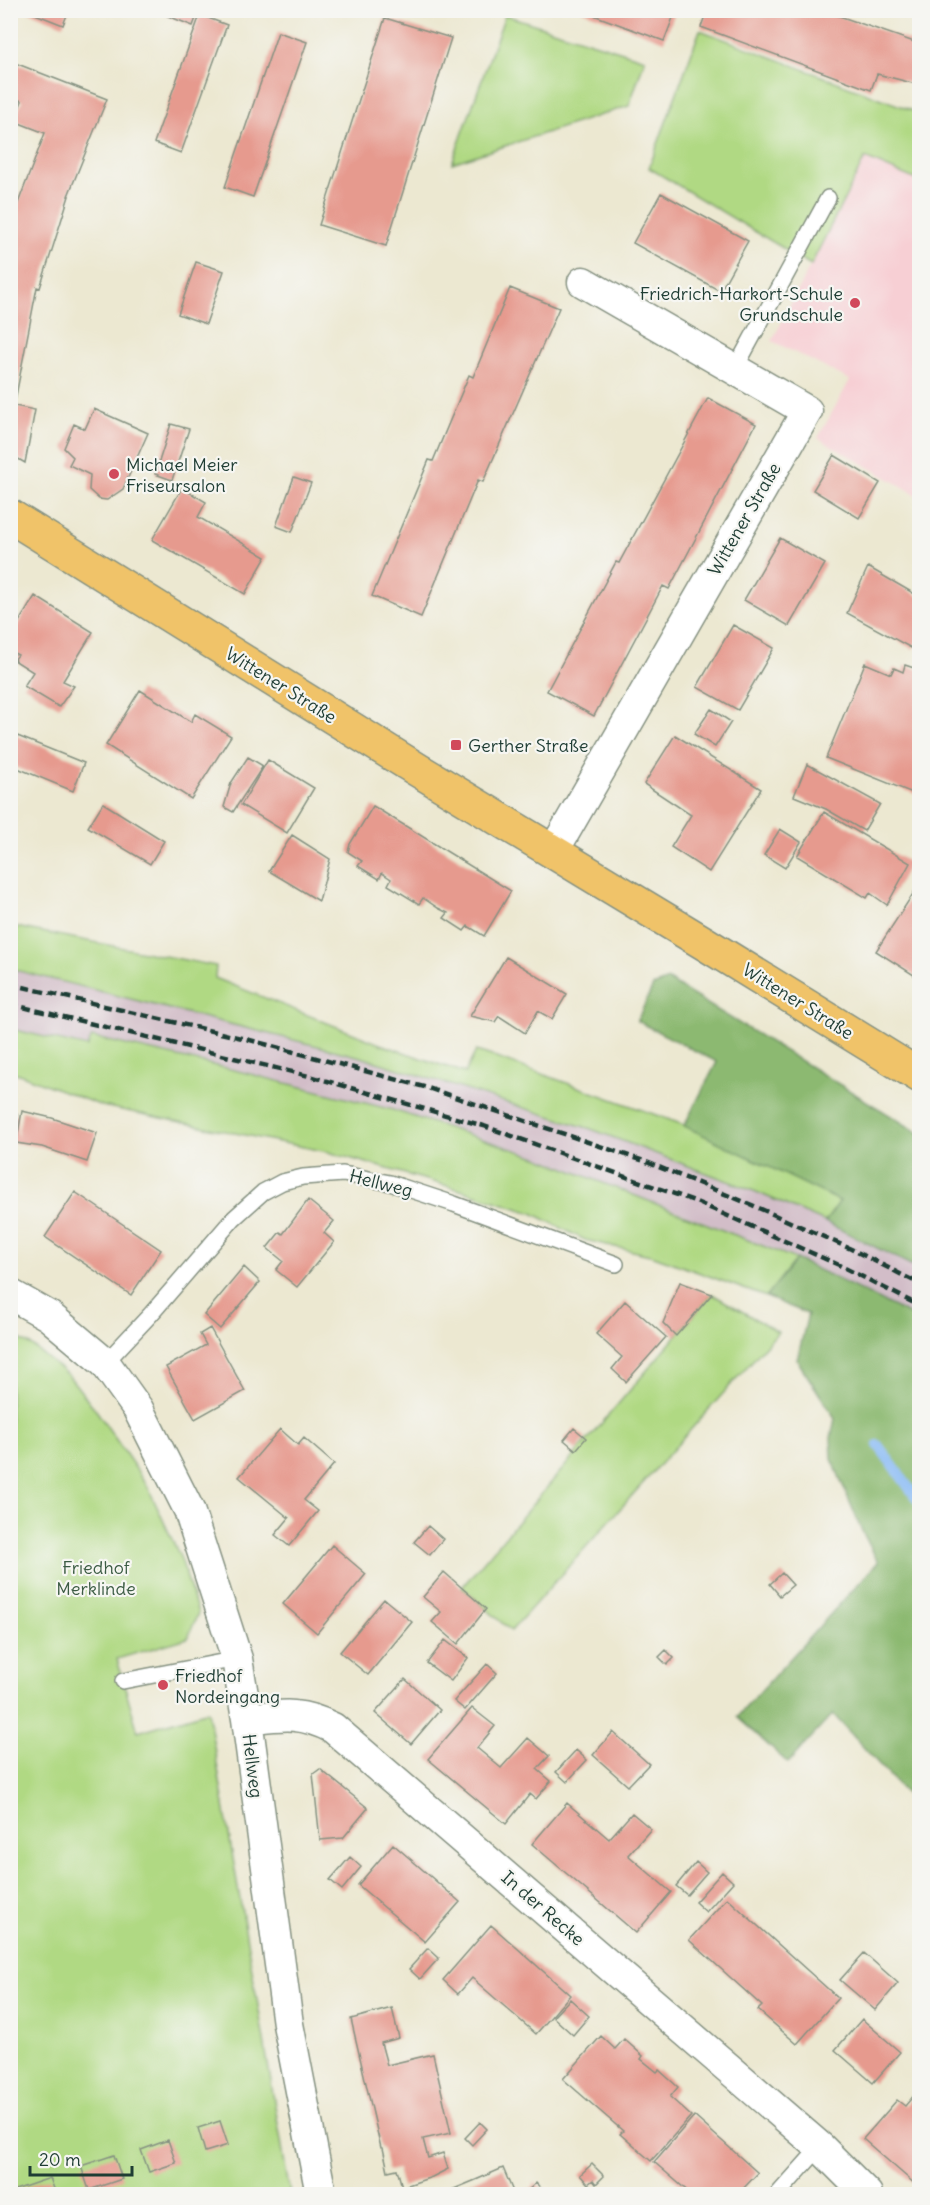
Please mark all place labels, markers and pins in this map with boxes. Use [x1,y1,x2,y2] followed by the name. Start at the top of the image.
[640,282,843,326] place label: Friedrich-Harkort-Schule Grundschule
[848,296,862,310] marker: Friedrich-Harkort-Schule Grundschule
[126,453,238,497] place label: Michael Meier Friseursalon
[107,467,121,481] marker: Michael Meier Friseursalon
[468,734,589,757] place label: Gerther Straße
[449,738,463,752] marker: Gerther Straße
[175,1664,280,1708] place label: Friedhof Nordeingang
[156,1678,170,1692] marker: Friedhof Nordeingang

